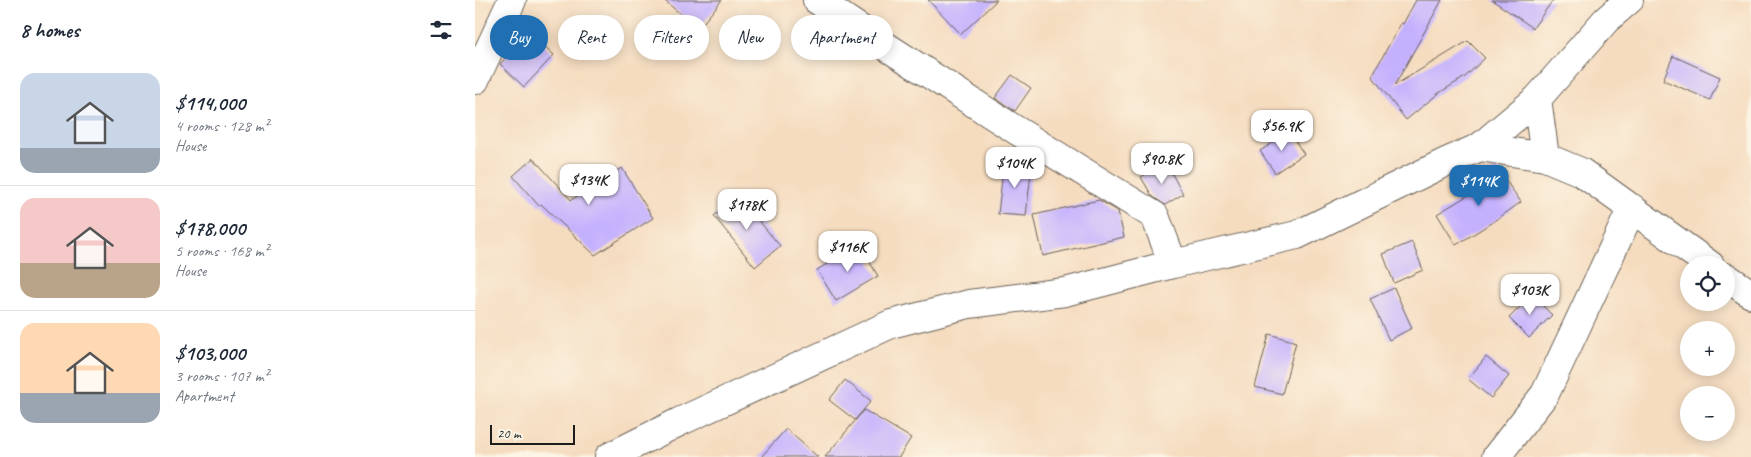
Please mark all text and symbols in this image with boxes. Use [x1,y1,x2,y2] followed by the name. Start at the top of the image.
[490,15,548,60] chip: Buy
[558,15,624,60] chip: Rent
[634,15,709,60] chip: Filters
[719,15,781,60] chip: New
[791,15,893,60] chip: Apartment
[427,16,455,44] icon: filters
[20,17,79,43] text: 8 homes
[175,90,245,116] text: $114,000
[60,93,120,153] icon: home
[1241,110,1323,152] pin: $56.9K
[175,116,269,136] text: 4 rooms · 128 m²
[1262,116,1302,136] text: $56.9K
[175,136,206,156] text: House
[1121,142,1203,185] pin: $90.8K
[980,146,1050,189] pin: $104K
[1142,149,1182,169] text: $90.8K
[997,153,1033,173] text: $104K
[554,164,624,206] pin: $134K
[1444,164,1514,207] pin: $114K
[571,170,607,190] text: $134K
[1461,171,1497,191] text: $114K
[712,188,782,231] pin: $178K
[729,195,765,215] text: $178K
[175,215,245,241] text: $178,000
[60,218,120,278] icon: home
[813,230,883,273] pin: $116K
[829,237,867,257] text: $116K
[175,241,269,261] text: 5 rooms · 168 m²
[1680,256,1735,441] map controls
[1680,256,1735,311] button: locate
[175,261,206,281] text: House
[1495,274,1565,316] pin: $103K
[1512,280,1548,300] text: $103K
[1680,321,1735,376] button: +
[175,340,245,366] text: $103,000
[60,343,120,403] icon: home
[175,366,269,386] text: 3 rooms · 107 m²
[175,386,234,406] text: Apartment
[1680,386,1735,441] button: −
[490,422,575,445] scale bar
[497,425,521,442] text: 20 m

